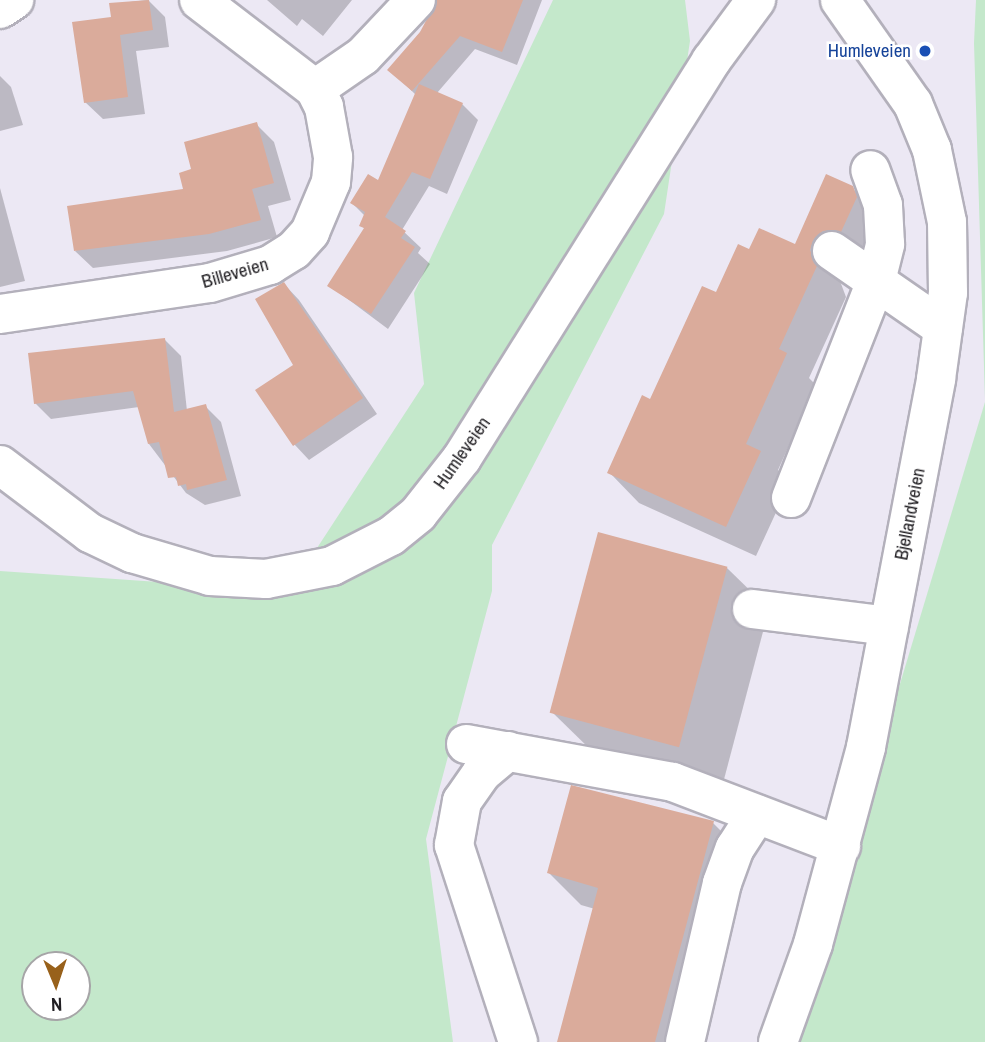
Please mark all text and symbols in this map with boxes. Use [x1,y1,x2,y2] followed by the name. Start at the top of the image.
[828,40,911,62] place label: Humleveien
[917,43,933,59] marker: Humleveien
[199,253,271,293] street label: Billeveien
[429,412,495,494] street label: Humleveien
[890,466,930,562] street label: Bjellandveien
[21,951,91,1021] north arrow
[51,992,63,1018] text: N

